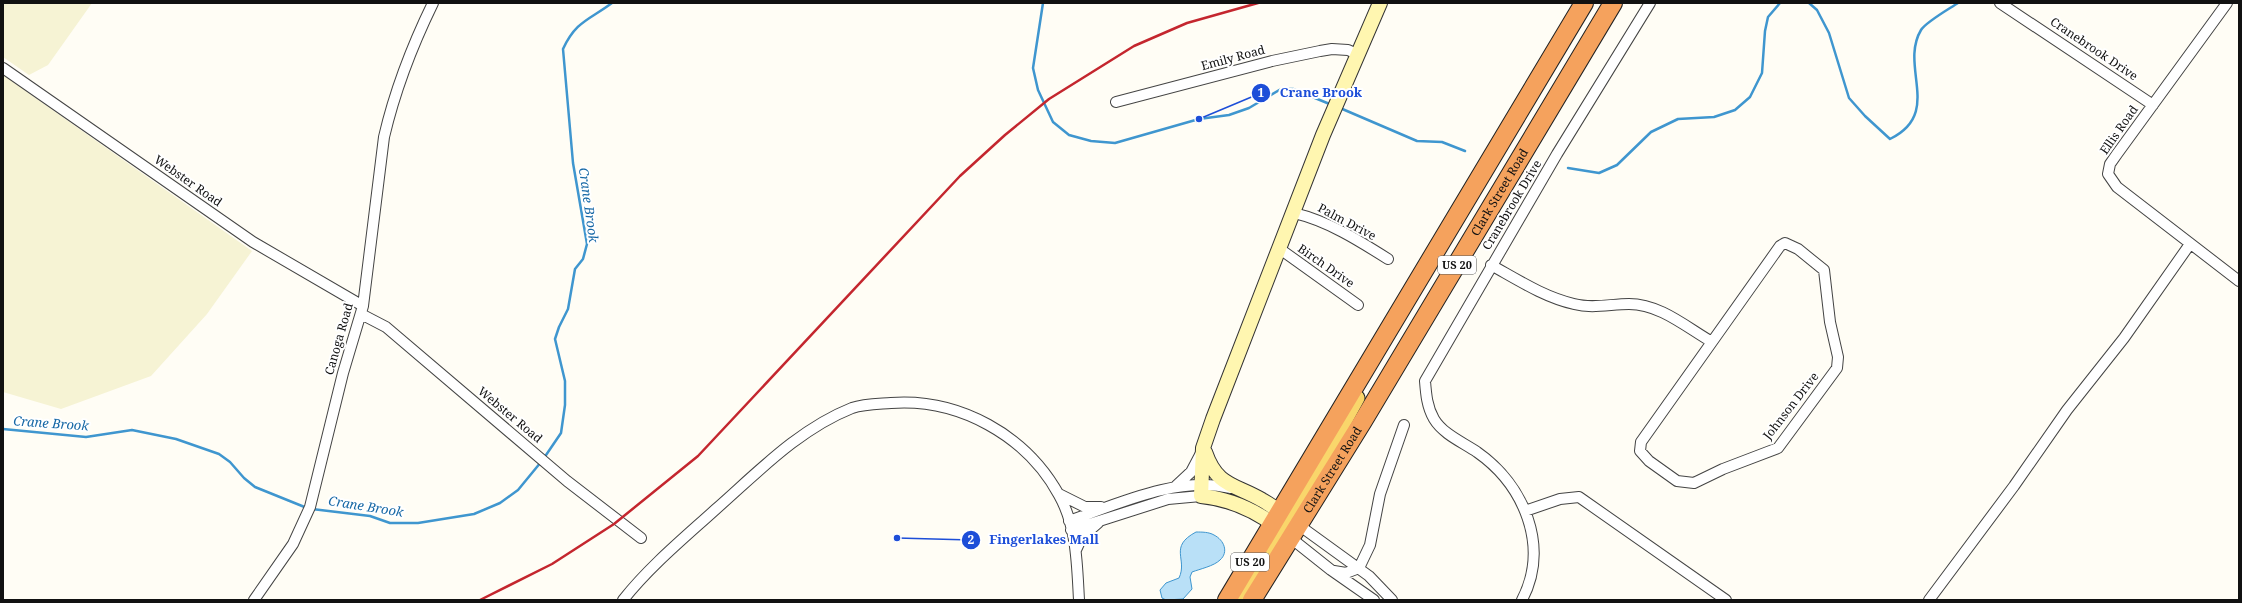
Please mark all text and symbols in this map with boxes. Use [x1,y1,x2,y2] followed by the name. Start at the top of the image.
[2047,13,2141,84] street label: Cranebrook Drive
[1199,41,1267,74] street label: Emily Road
[1251,80,1370,105] callout: Crane Brook
[1280,83,1363,101] text: Crane Brook
[1258,84,1265,101] text: 1
[2096,101,2142,158] street label: Ellis Road
[1467,145,1532,239] street label: Clark Street Road
[151,151,226,211] street label: Webster Road
[1478,157,1545,253] street label: Cranebrook Drive
[575,166,603,244] water label: Crane Brook
[1315,199,1379,244] street label: Palm Drive
[1295,240,1358,291] street label: Birch Drive
[1438,256,1476,274] road number: US 20
[320,300,357,377] street label: Canoga Road
[1758,368,1822,444] street label: Johnson Drive
[474,383,547,447] street label: Webster Road
[13,411,90,435] water label: Crane Brook
[1299,423,1366,516] street label: Clark Street Road
[327,491,405,521] water label: Crane Brook
[961,527,1107,552] callout: Fingerlakes Mall
[989,530,1099,548] text: Fingerlakes Mall
[968,531,975,548] text: 2
[1231,553,1269,571] road number: US 20

